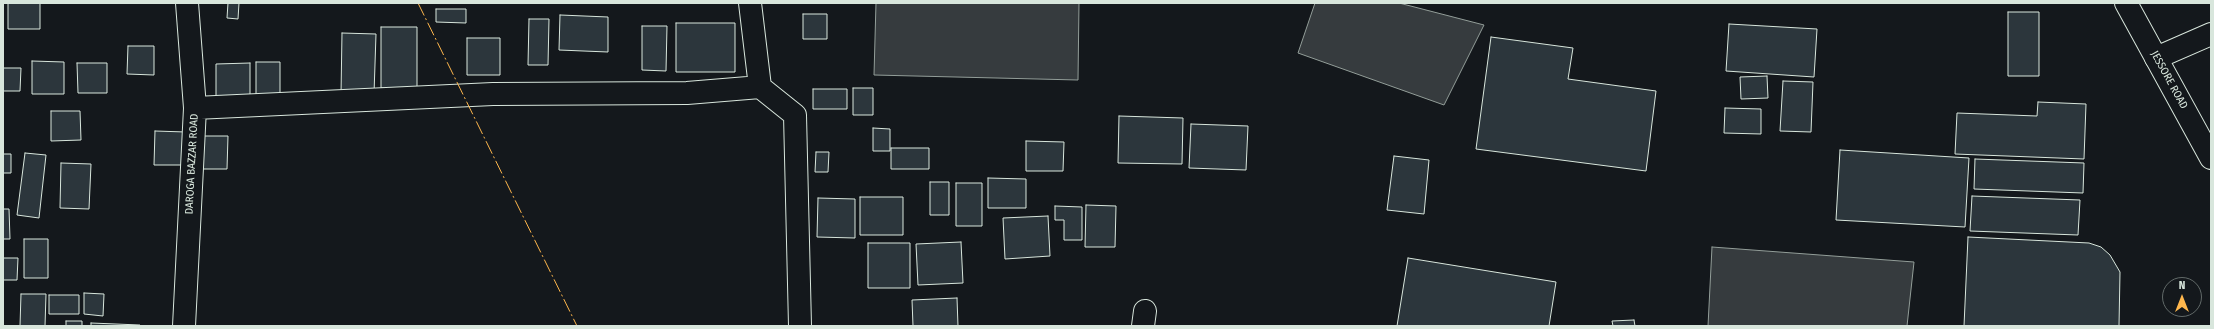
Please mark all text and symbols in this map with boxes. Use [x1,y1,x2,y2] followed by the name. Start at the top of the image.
[2148,49,2190,111] street label: JESSORE ROAD
[183,113,201,215] street label: DAROGA BAZZAR ROAD
[2162,277,2202,317] north arrow
[2179,279,2185,292] text: N

